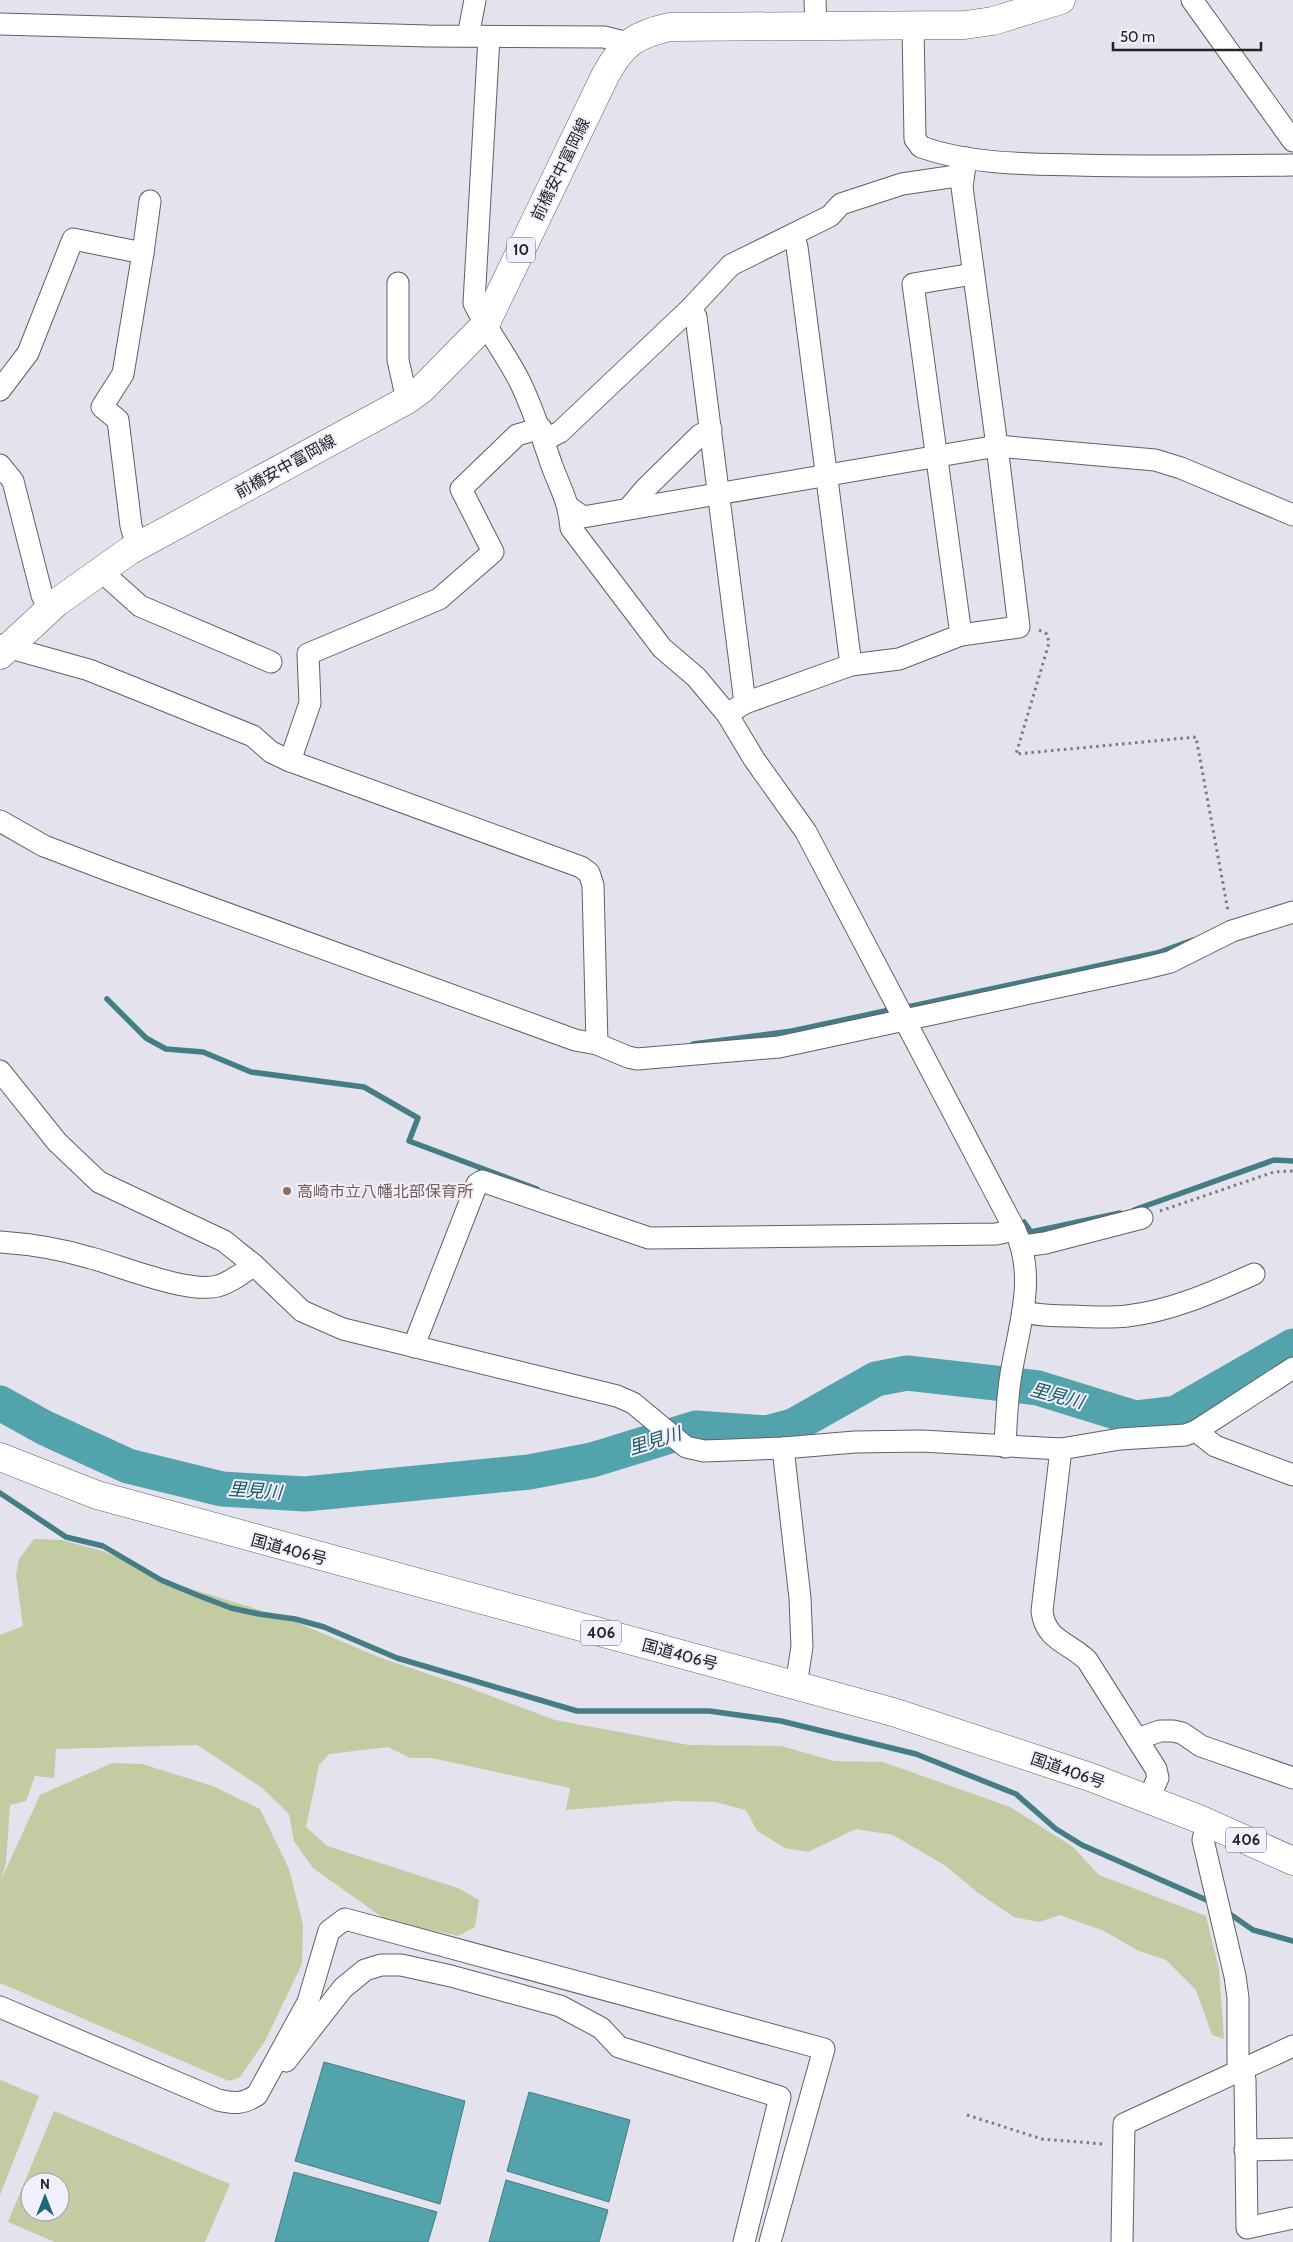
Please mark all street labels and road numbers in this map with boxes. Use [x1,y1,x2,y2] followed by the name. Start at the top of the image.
[527,115,594,224] street label: 前橋安中富岡線
[507,238,535,262] road number: 10
[232,431,339,502] street label: 前橋安中富岡線
[249,1530,329,1569] street label: 国道406号
[581,1620,621,1646] road number: 406
[640,1635,720,1674] street label: 国道406号
[1028,1749,1108,1792] street label: 国道406号
[1226,1828,1266,1852] road number: 406

